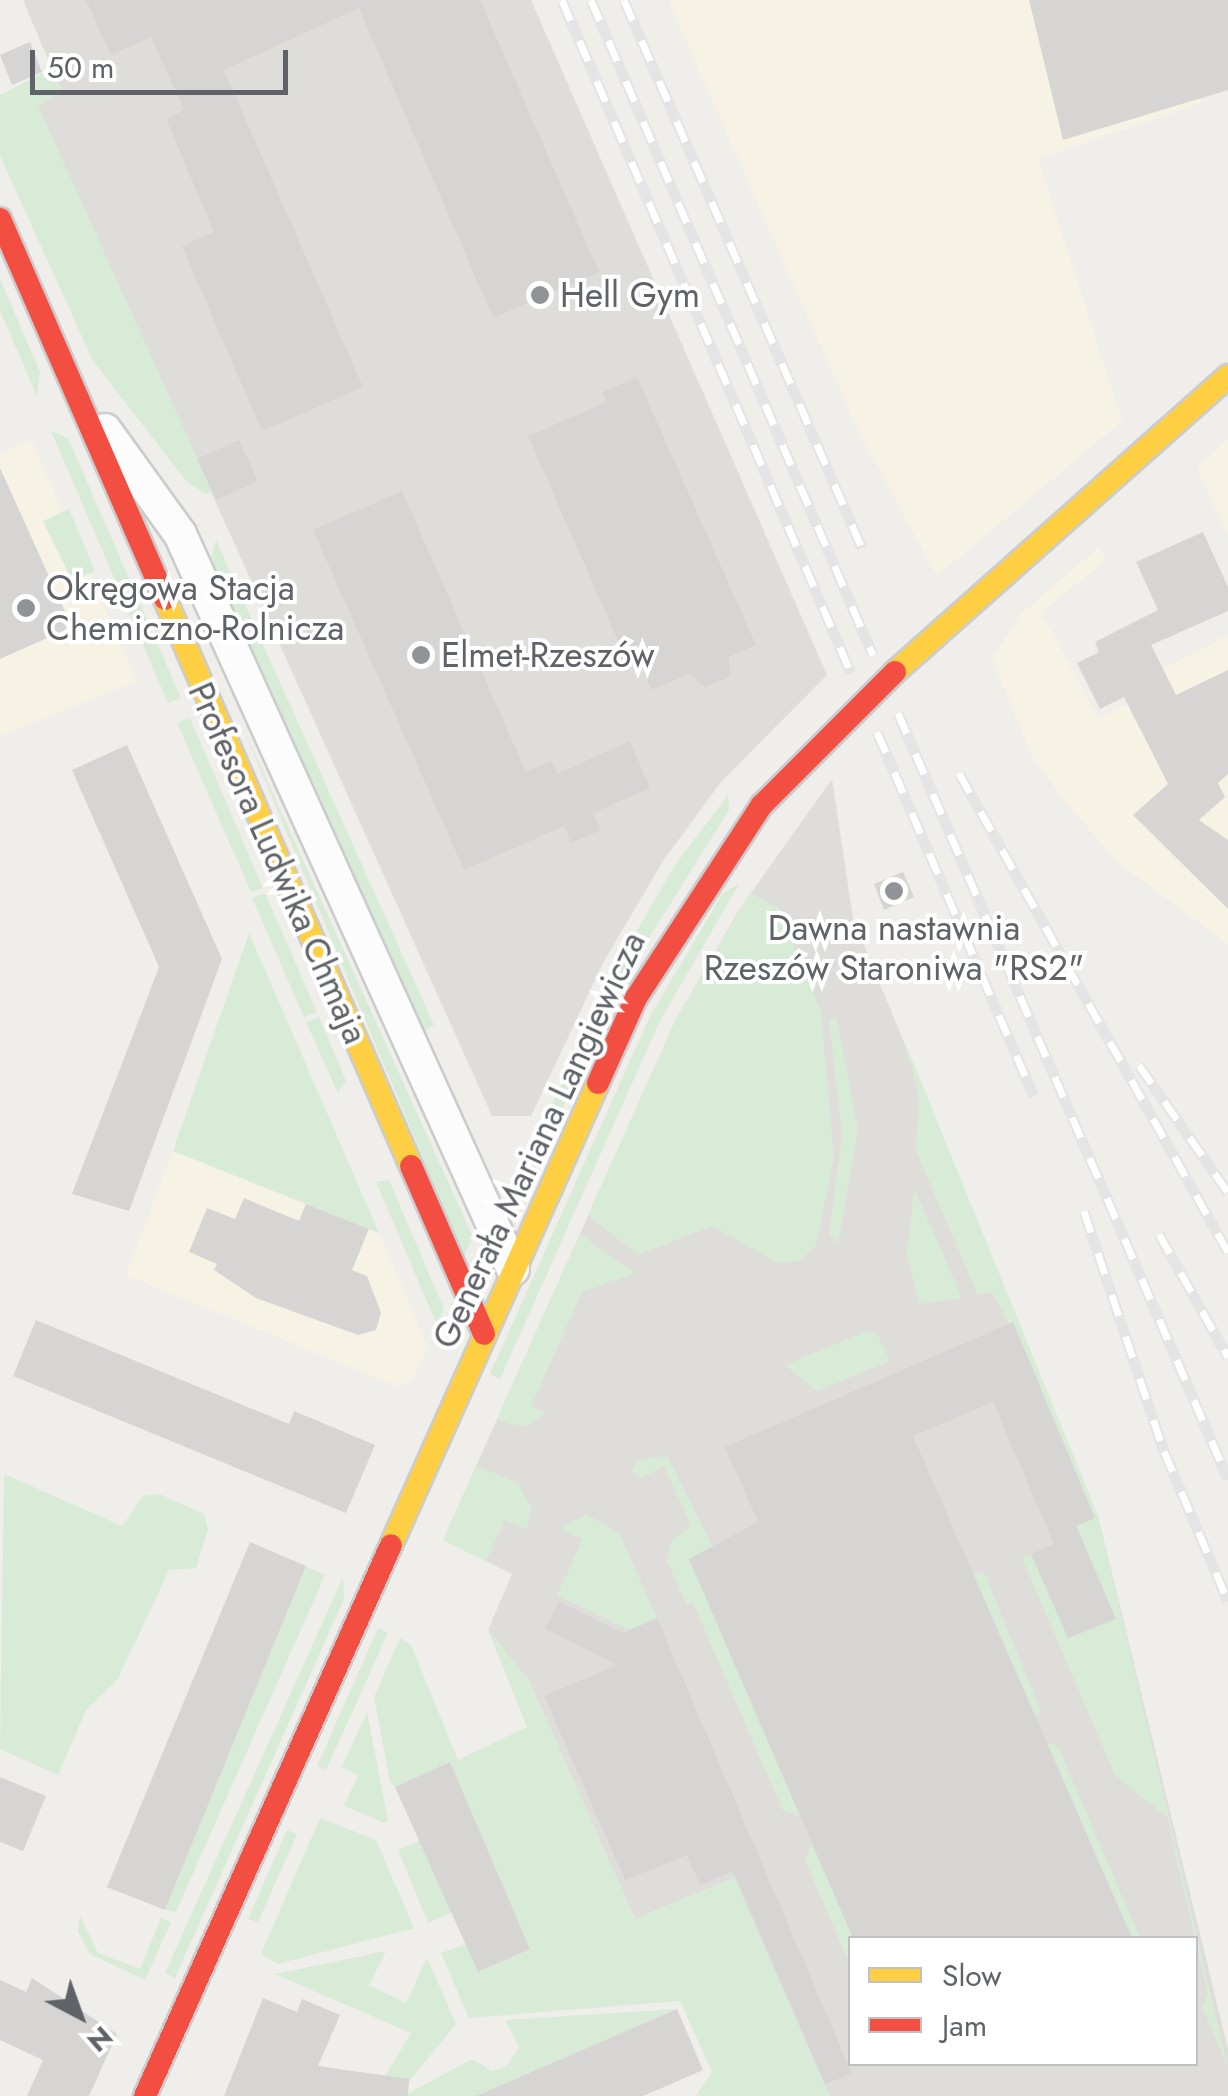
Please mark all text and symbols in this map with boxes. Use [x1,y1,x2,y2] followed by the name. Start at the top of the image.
[35,30,292,92] scale bar
[47,46,114,89] text: 50 m
[560,274,700,316] place label: Hell Gym
[529,284,551,306] marker: Hell Gym
[46,567,344,649] place label: Okręgowa Stacja Chemiczno-Rolnicza
[15,597,37,619] marker: Okręgowa Stacja Chemiczno-Rolnicza
[441,634,655,676] place label: Elmet-Rzeszów
[410,644,432,666] marker: Elmet-Rzeszów
[179,676,377,1050] street label: Profesora Ludwika Chmaja
[883,880,905,902] marker: Dawna nastawnia Rzeszów Staroniwa "RS2"
[704,907,1084,989] place label: Dawna nastawnia Rzeszów Staroniwa "RS2"
[424,925,654,1355] street label: Generała Mariana Langiewicza
[848,1936,1198,2066] legend
[942,1954,1002,1997] text: Slow
[30,1966,130,2066] north arrow
[942,2004,987,2047] text: Jam
[78,2016,122,2062] text: N

